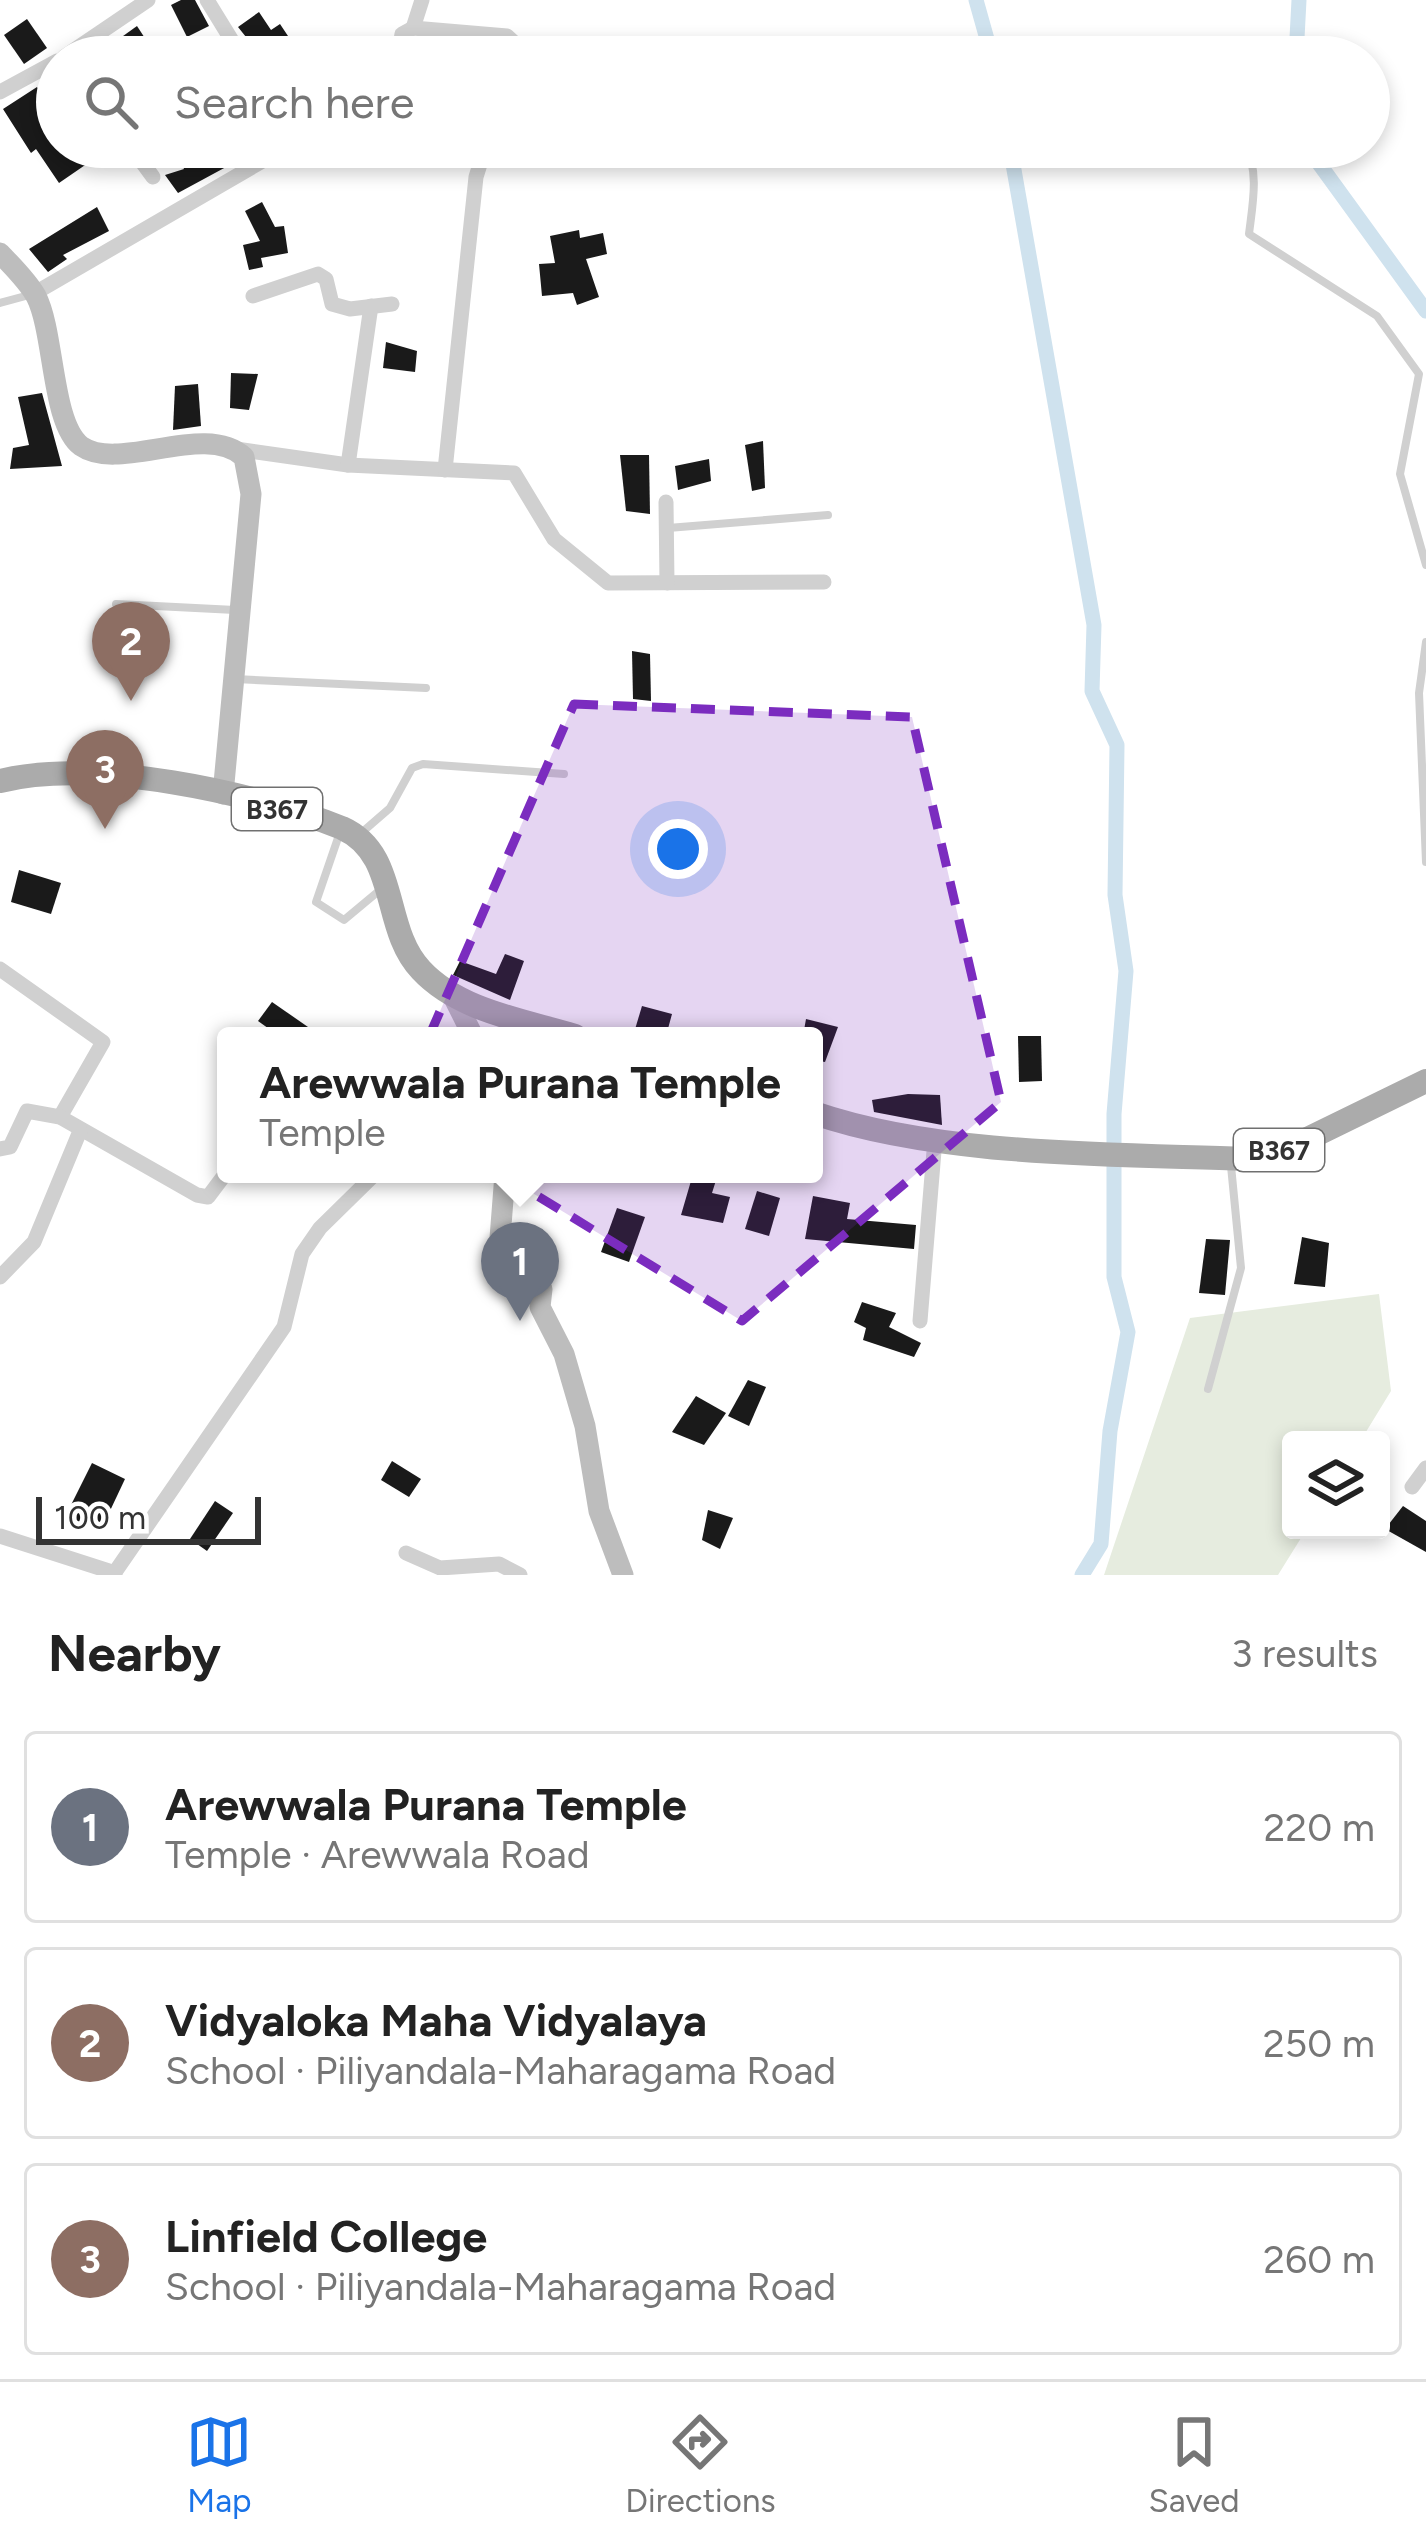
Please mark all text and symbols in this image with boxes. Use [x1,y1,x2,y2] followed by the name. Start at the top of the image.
[36,36,1390,168] search box
[78,69,144,135] icon: search
[174,75,414,129] text: Search here
[92,602,170,701] pin: 2
[66,730,144,829] pin: 3
[232,788,322,830] road number: B367
[648,819,708,879] your location
[217,1027,823,1183] popup
[259,1055,781,1109] text: Arewwala Purana Temple
[259,1109,386,1156] text: Temple
[1234,1129,1324,1171] road number: B367
[481,1222,559,1321] pin: 1
[1282,1431,1390,1539] map controls
[1282,1431,1390,1539] button: layers
[36,1491,261,1544] scale bar
[54,1498,146,1537] text: 100 m
[48,1623,221,1684] text: Nearby
[1231,1630,1378,1677] text: 3 results
[165,1777,687,1831] text: Arewwala Purana Temple
[82,1804,98,1851] text: 1
[1264,1804,1375,1851] text: 220 m
[165,1831,590,1878] text: Temple · Arewwala Road
[165,1993,707,2047] text: Vidyaloka Maha Vidyalaya
[79,2020,101,2067] text: 2
[1263,2020,1375,2067] text: 250 m
[165,2047,836,2094] text: School · Piliyandala-Maharagama Road
[165,2209,487,2263] text: Linfield College
[79,2236,101,2283] text: 3
[1263,2236,1375,2283] text: 260 m
[165,2263,836,2310] text: School · Piliyandala-Maharagama Road
[186,2409,252,2520] tab: Map
[625,2409,776,2520] tab: Directions
[1149,2409,1240,2520] tab: Saved

